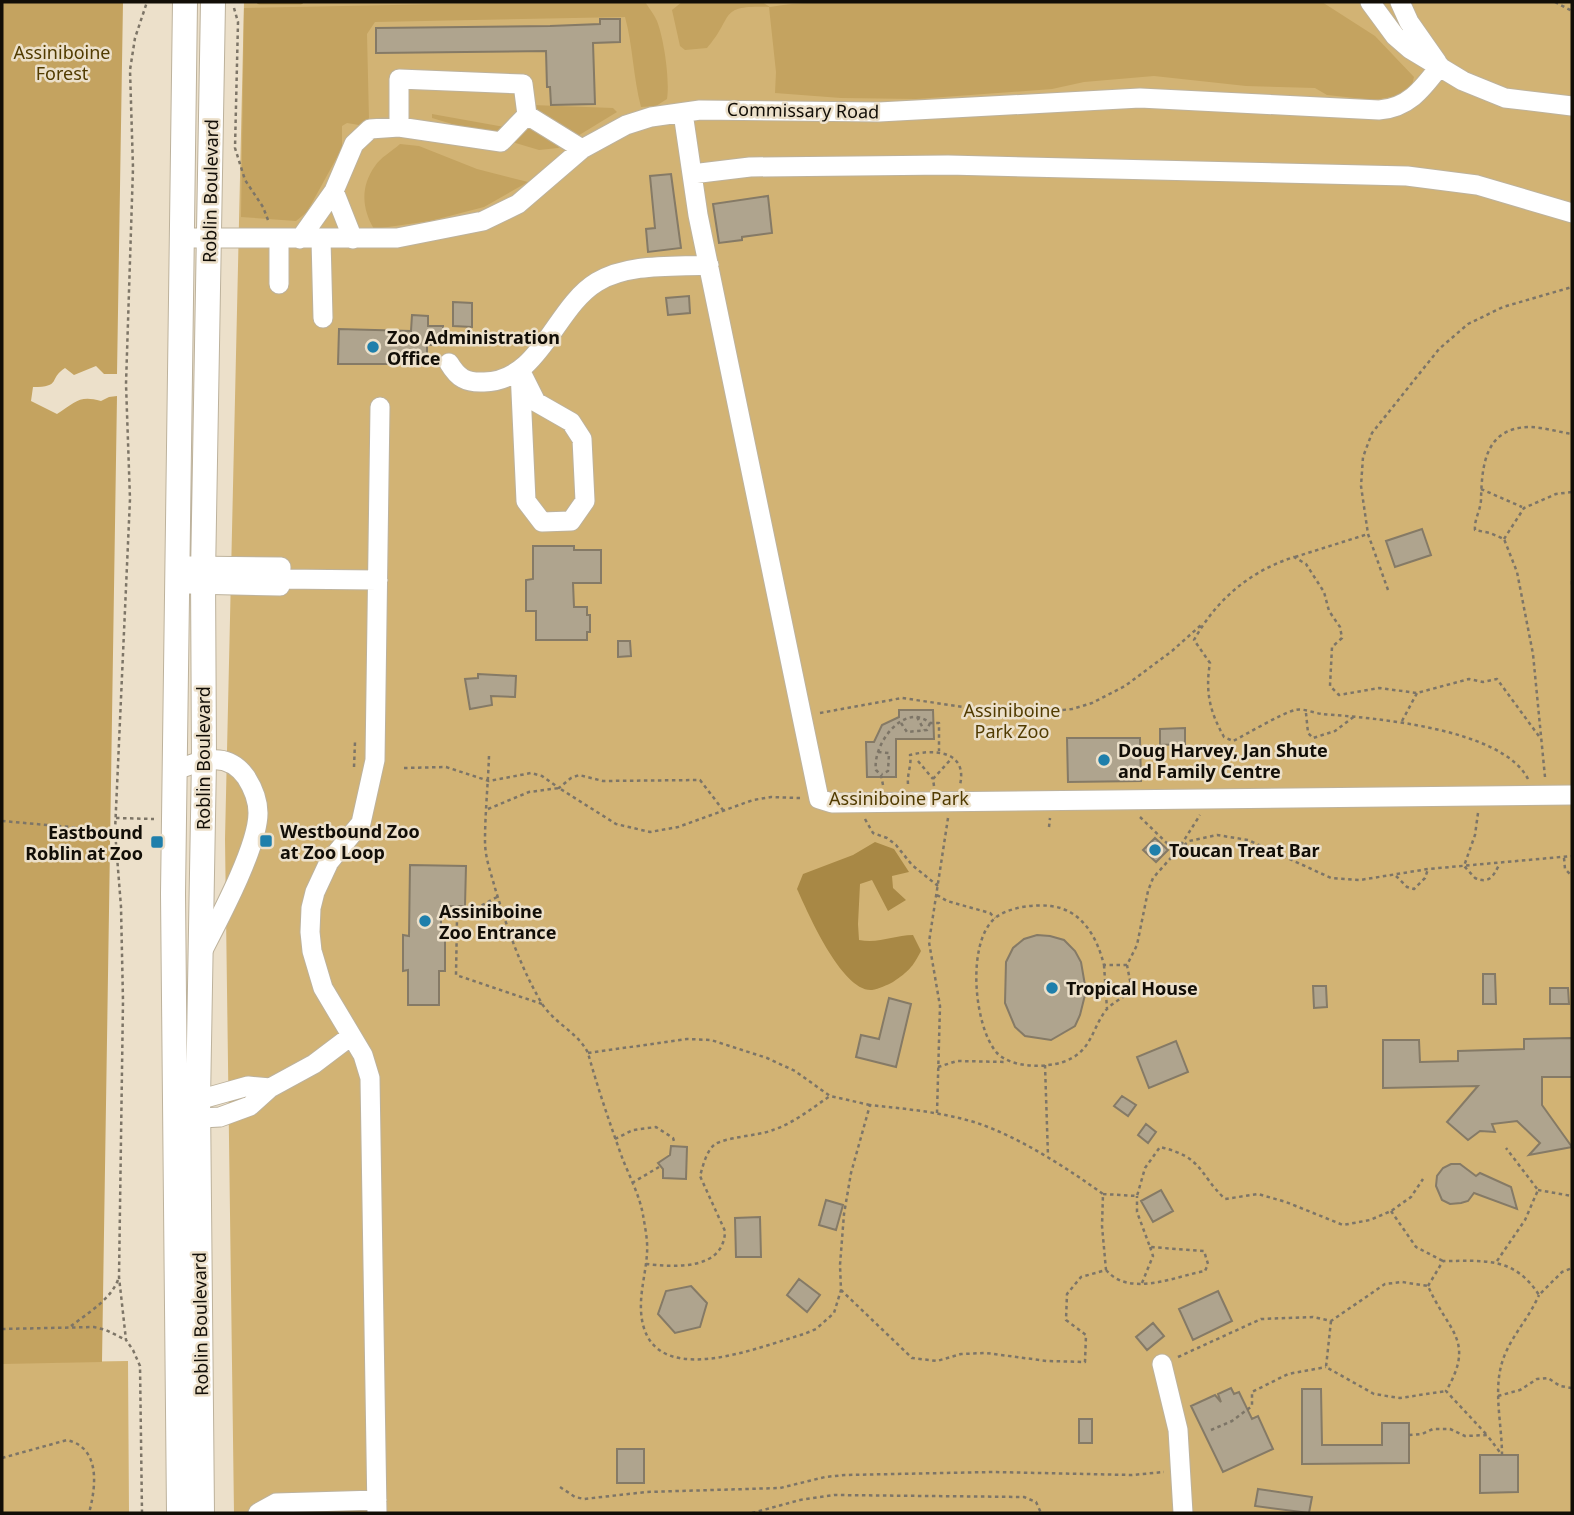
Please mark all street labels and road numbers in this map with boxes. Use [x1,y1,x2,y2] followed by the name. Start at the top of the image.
[727,97,879,123] street label: Commissary Road
[197,119,223,263] street label: Roblin Boulevard
[191,686,215,830] street label: Roblin Boulevard
[187,1252,213,1396] street label: Roblin Boulevard

